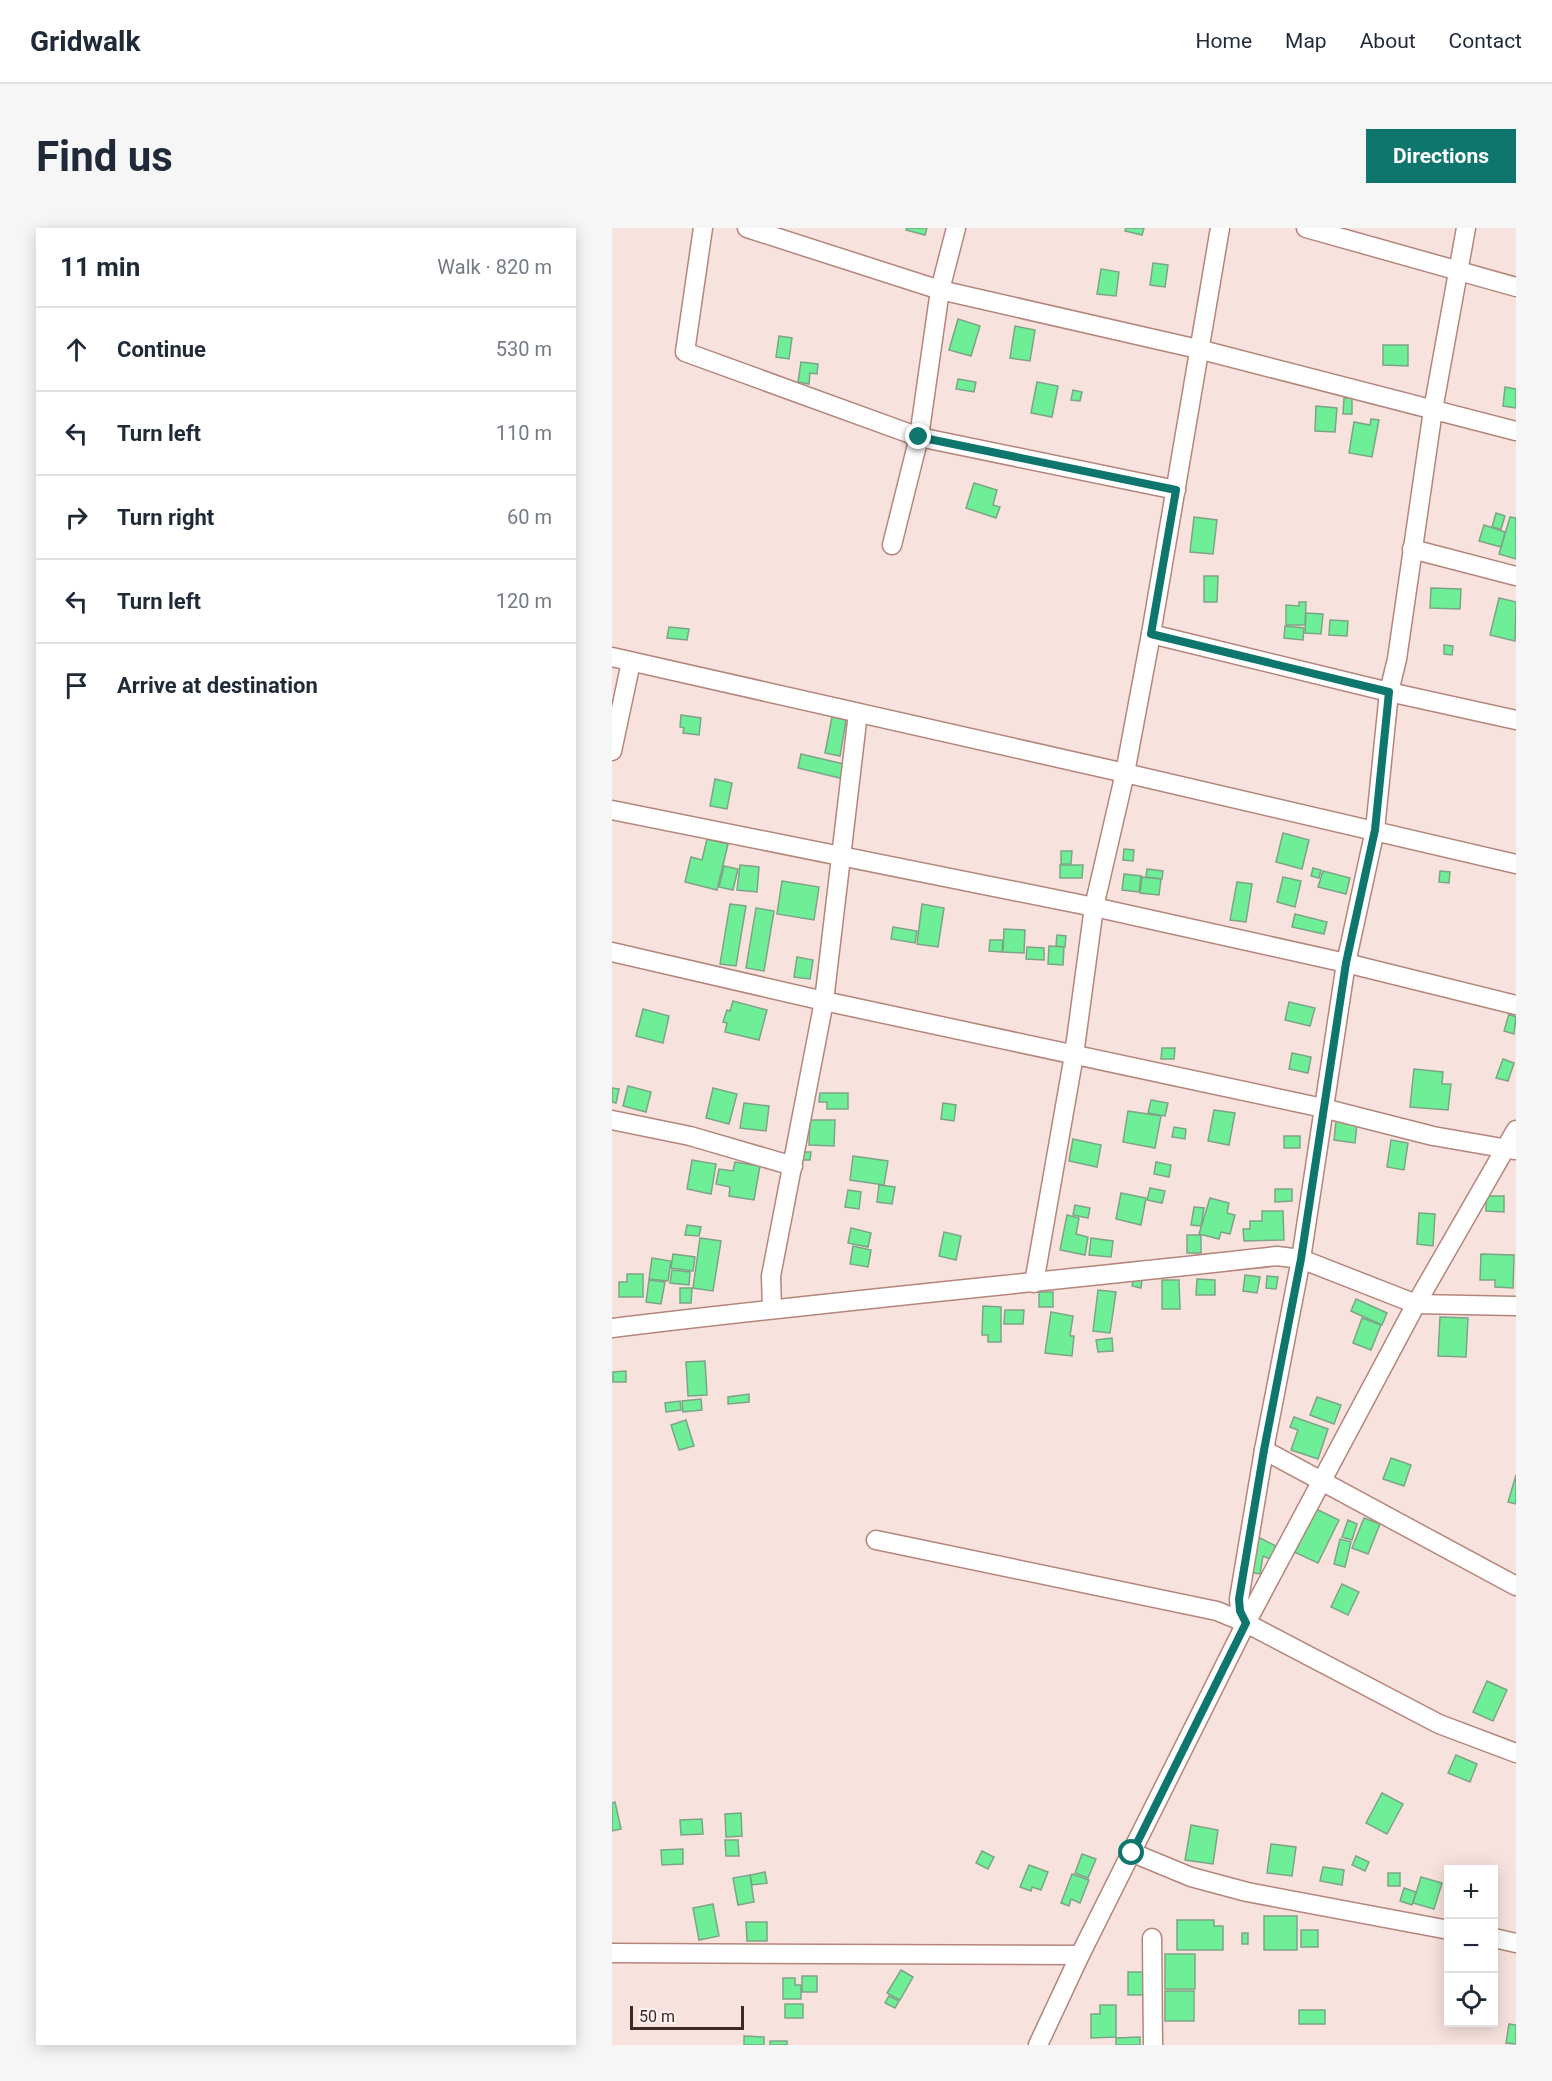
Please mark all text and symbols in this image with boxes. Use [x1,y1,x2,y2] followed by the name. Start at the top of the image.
[30,25,140,58] text: Gridwalk
[1196,29,1252,53] text: Home
[1285,29,1327,53] text: Map
[1360,29,1416,53] text: About
[1449,29,1522,53] text: Contact
[1366,129,1516,183] button: Directions
[36,132,173,181] text: Find us
[60,252,140,282] text: 11 min
[437,255,552,279] text: Walk · 820 m
[60,333,93,366] icon: ahead
[117,337,206,362] text: Continue
[496,337,552,361] text: 530 m
[60,417,93,450] icon: left
[117,421,201,446] text: Turn left
[496,421,552,445] text: 110 m
[905,423,931,449] route end
[60,501,93,534] icon: right
[117,505,214,530] text: Turn right
[507,505,552,529] text: 60 m
[60,585,93,618] icon: left
[117,589,201,614] text: Turn left
[496,589,552,613] text: 120 m
[60,669,93,702] icon: arrive
[117,673,318,698] text: Arrive at destination
[1118,1839,1144,1865] route start
[1444,1865,1498,2027] map controls
[1444,1865,1498,1919] button: +
[1444,1919,1498,1973] button: −
[1444,1973,1498,2027] button: locate
[630,2003,744,2030] scale bar
[639,2007,675,2026] text: 50 m

